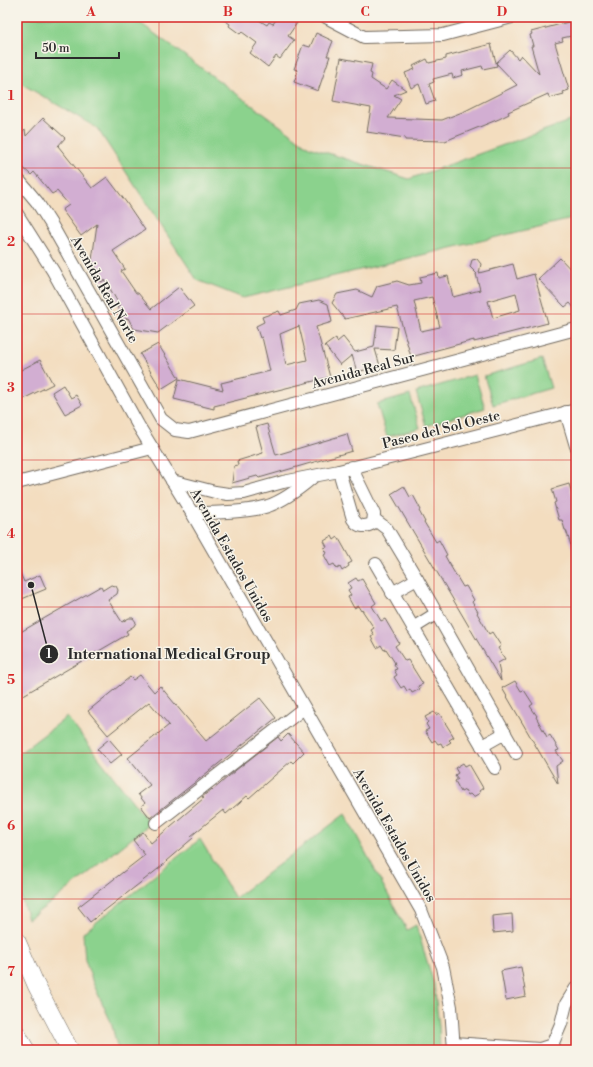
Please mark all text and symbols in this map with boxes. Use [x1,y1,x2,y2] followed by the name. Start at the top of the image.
[85,4,96,20] text: A
[223,4,233,20] text: B
[360,4,370,20] text: C
[497,4,507,20] text: D
[36,34,119,60] scale bar
[42,41,70,56] text: 50 m
[8,88,15,104] text: 1
[66,232,142,346] street label: Avenida Real Norte
[7,234,15,250] text: 2
[309,348,417,394] street label: Avenida Real Sur
[7,380,15,396] text: 3
[380,407,502,453] street label: Paseo del Sol Oeste
[185,485,277,626] street label: Avenida Estados Unidos
[7,526,16,542] text: 4
[39,640,279,667] callout: International Medical Group
[67,645,271,664] text: International Medical Group
[46,647,52,662] text: 1
[7,672,15,688] text: 5
[348,765,440,906] street label: Avenida Estados Unidos
[7,818,15,834] text: 6
[7,964,15,980] text: 7

